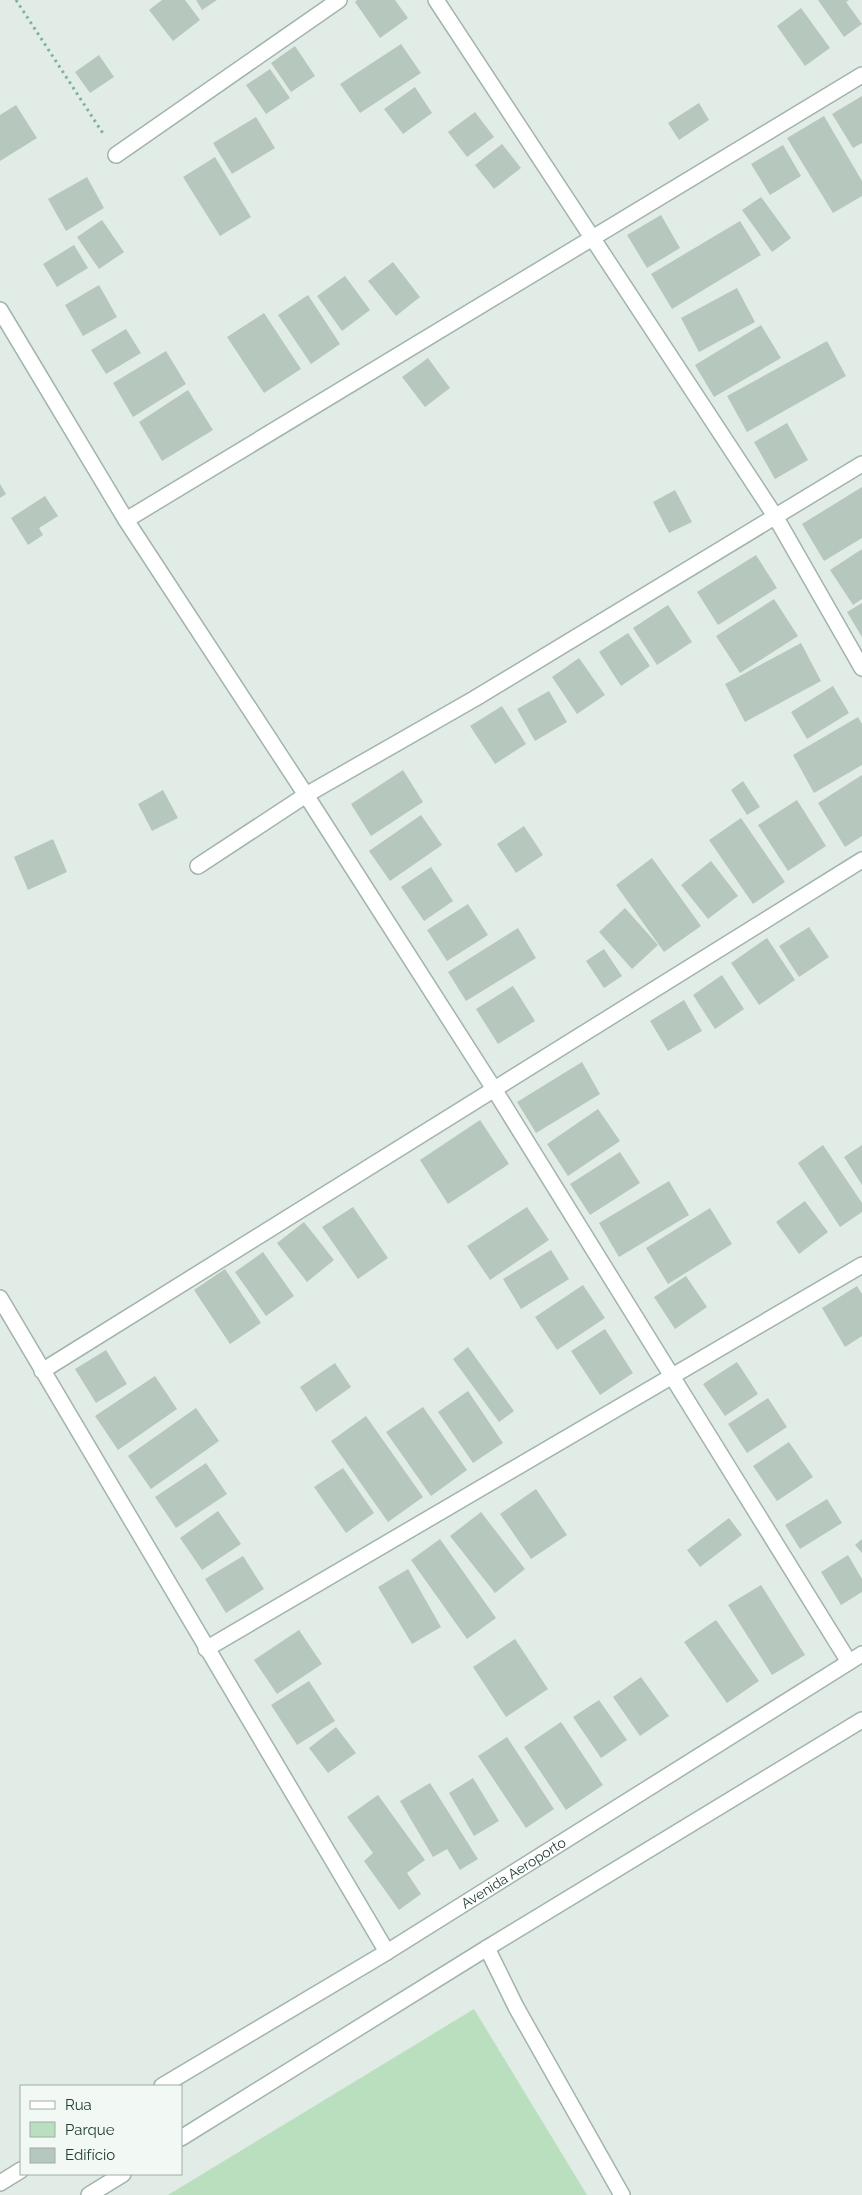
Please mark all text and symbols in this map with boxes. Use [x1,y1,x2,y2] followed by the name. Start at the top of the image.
[458,1834,569,1912] street label: Avenida Aeroporto
[20,2085,182,2175] legend
[65,2096,92,2114] text: Rua
[65,2121,115,2139] text: Parque
[65,2146,115,2164] text: Edifício

